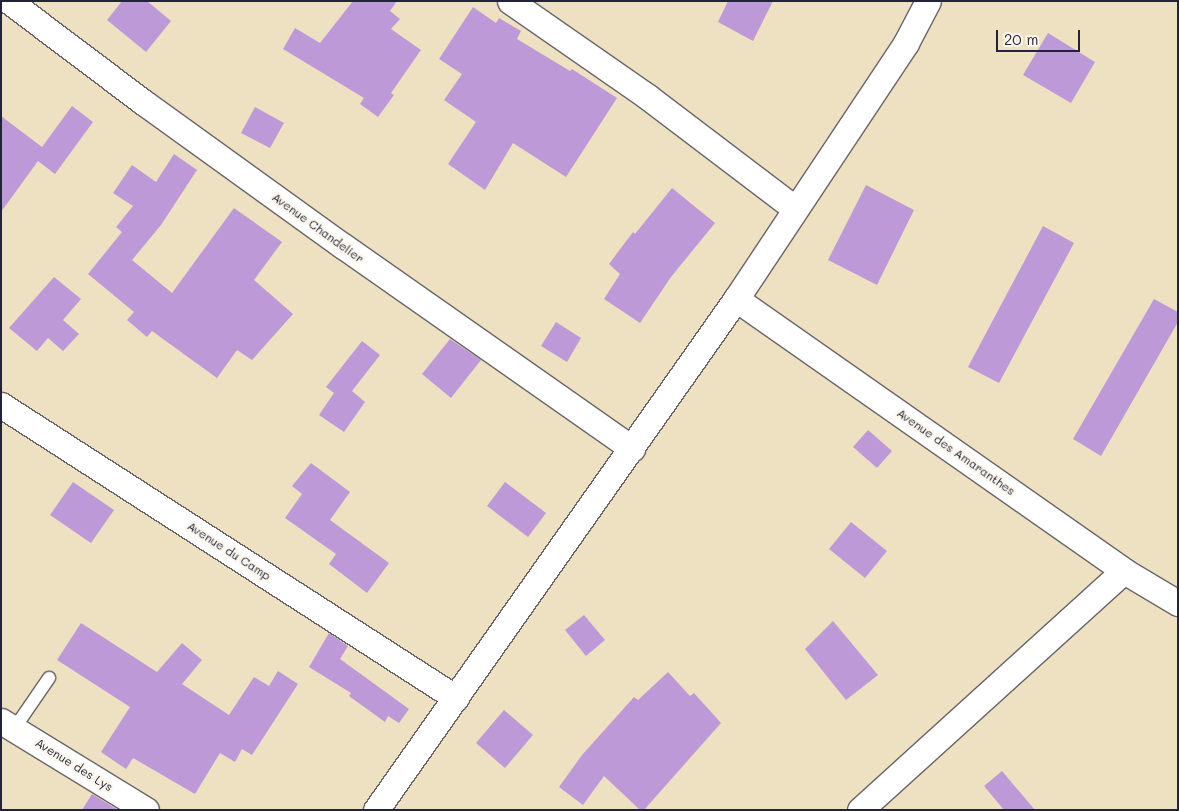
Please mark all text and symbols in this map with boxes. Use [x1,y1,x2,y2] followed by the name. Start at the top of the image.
[999,20,1083,52] scale bar
[1004,29,1038,49] text: 20 m
[269,190,367,266] street label: Avenue Chandelier
[894,406,1018,498] street label: Avenue des Amaranthes
[185,519,273,583] street label: Avenue du Camp
[33,735,115,795] street label: Avenue des Lys

